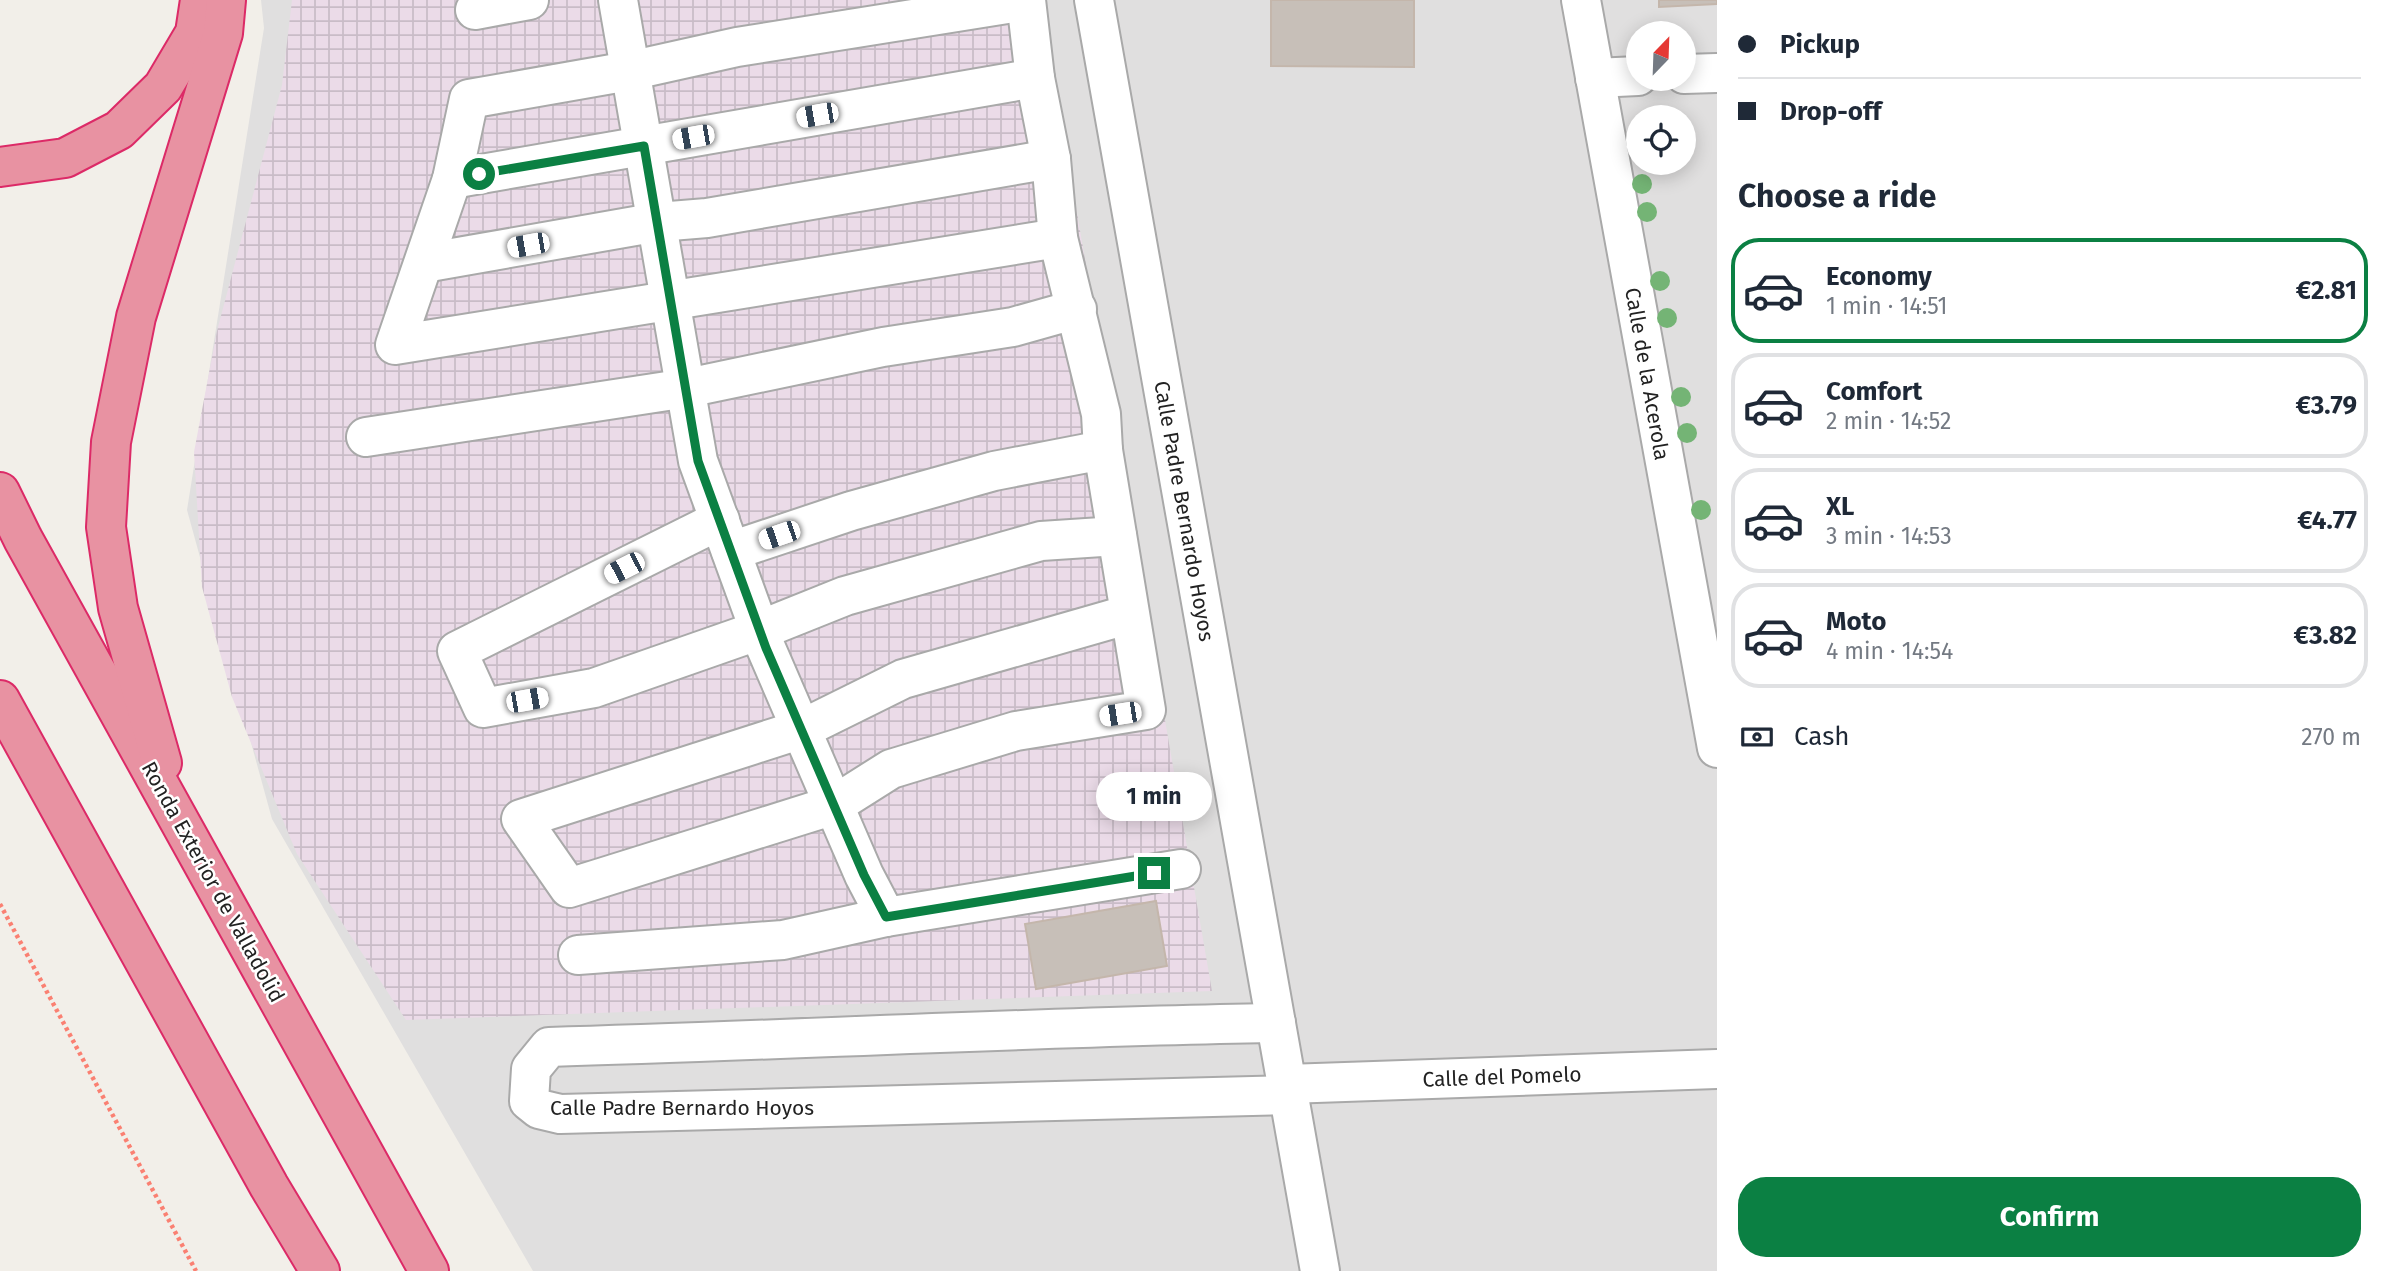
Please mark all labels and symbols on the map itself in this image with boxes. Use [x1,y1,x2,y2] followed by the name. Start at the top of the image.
[1626,21,1696,91] north arrow
[795,101,840,129] car
[671,123,716,151] car
[463,158,495,190] route start
[506,231,551,259] car
[1619,286,1675,462] street label: Calle de la Acerola
[1148,379,1220,644] street label: Calle Padre Bernardo Hoyos
[756,518,803,552] car
[601,549,648,587] car
[505,686,550,714] car
[1098,700,1143,728] car
[136,757,290,1007] street label: Ronda Exterior de Valladolid
[1096,772,1212,820] callout: 1 min
[1138,857,1170,889] route end
[1422,1061,1582,1093] street label: Calle del Pomelo
[550,1095,814,1121] street label: Calle Padre Bernardo Hoyos

